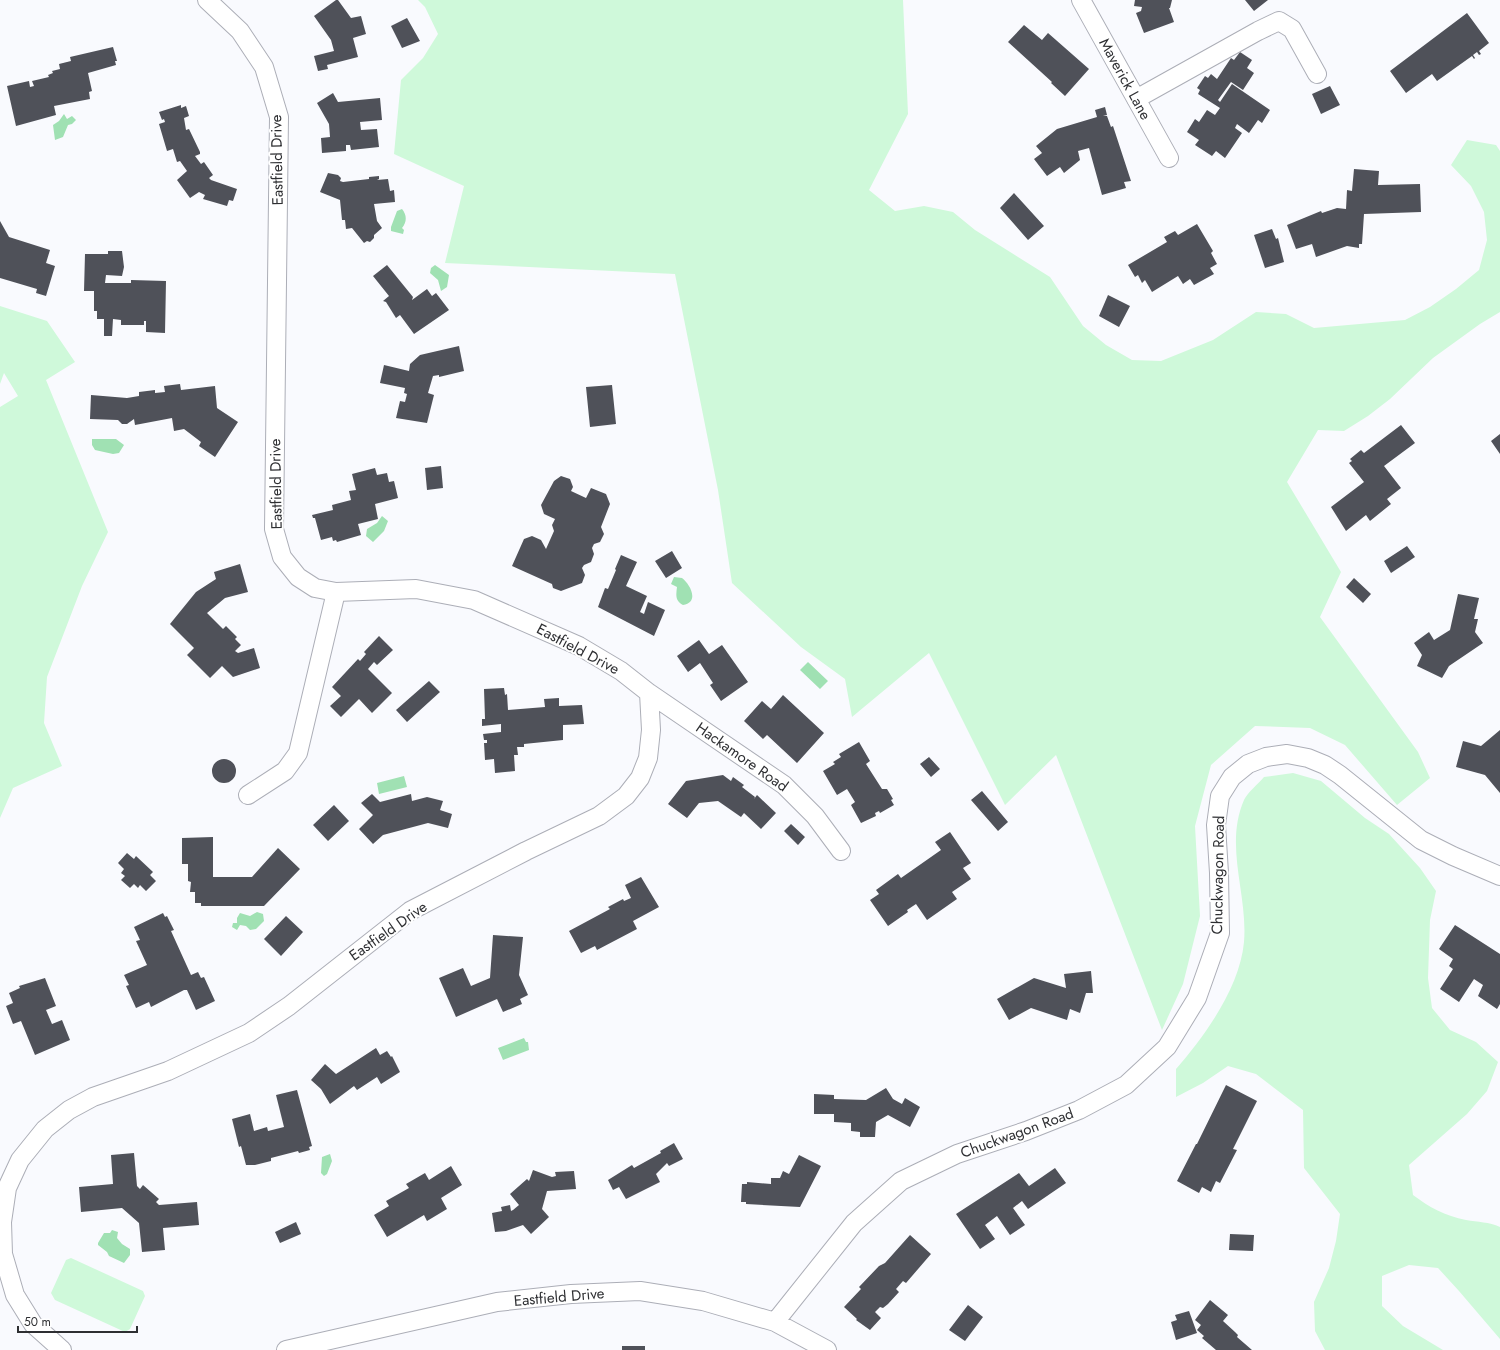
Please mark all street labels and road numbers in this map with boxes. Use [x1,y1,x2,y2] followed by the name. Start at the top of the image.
[1093,34,1157,124] street label: Maverick Lane
[265,114,289,206] street label: Eastfield Drive
[264,438,288,530] street label: Eastfield Drive
[533,618,624,680] street label: Eastfield Drive
[691,717,793,797] street label: Hackamore Road
[1206,815,1230,935] street label: Chuckwagon Road
[344,896,432,966] street label: Eastfield Drive
[957,1102,1077,1164] street label: Chuckwagon Road
[513,1282,605,1312] street label: Eastfield Drive

